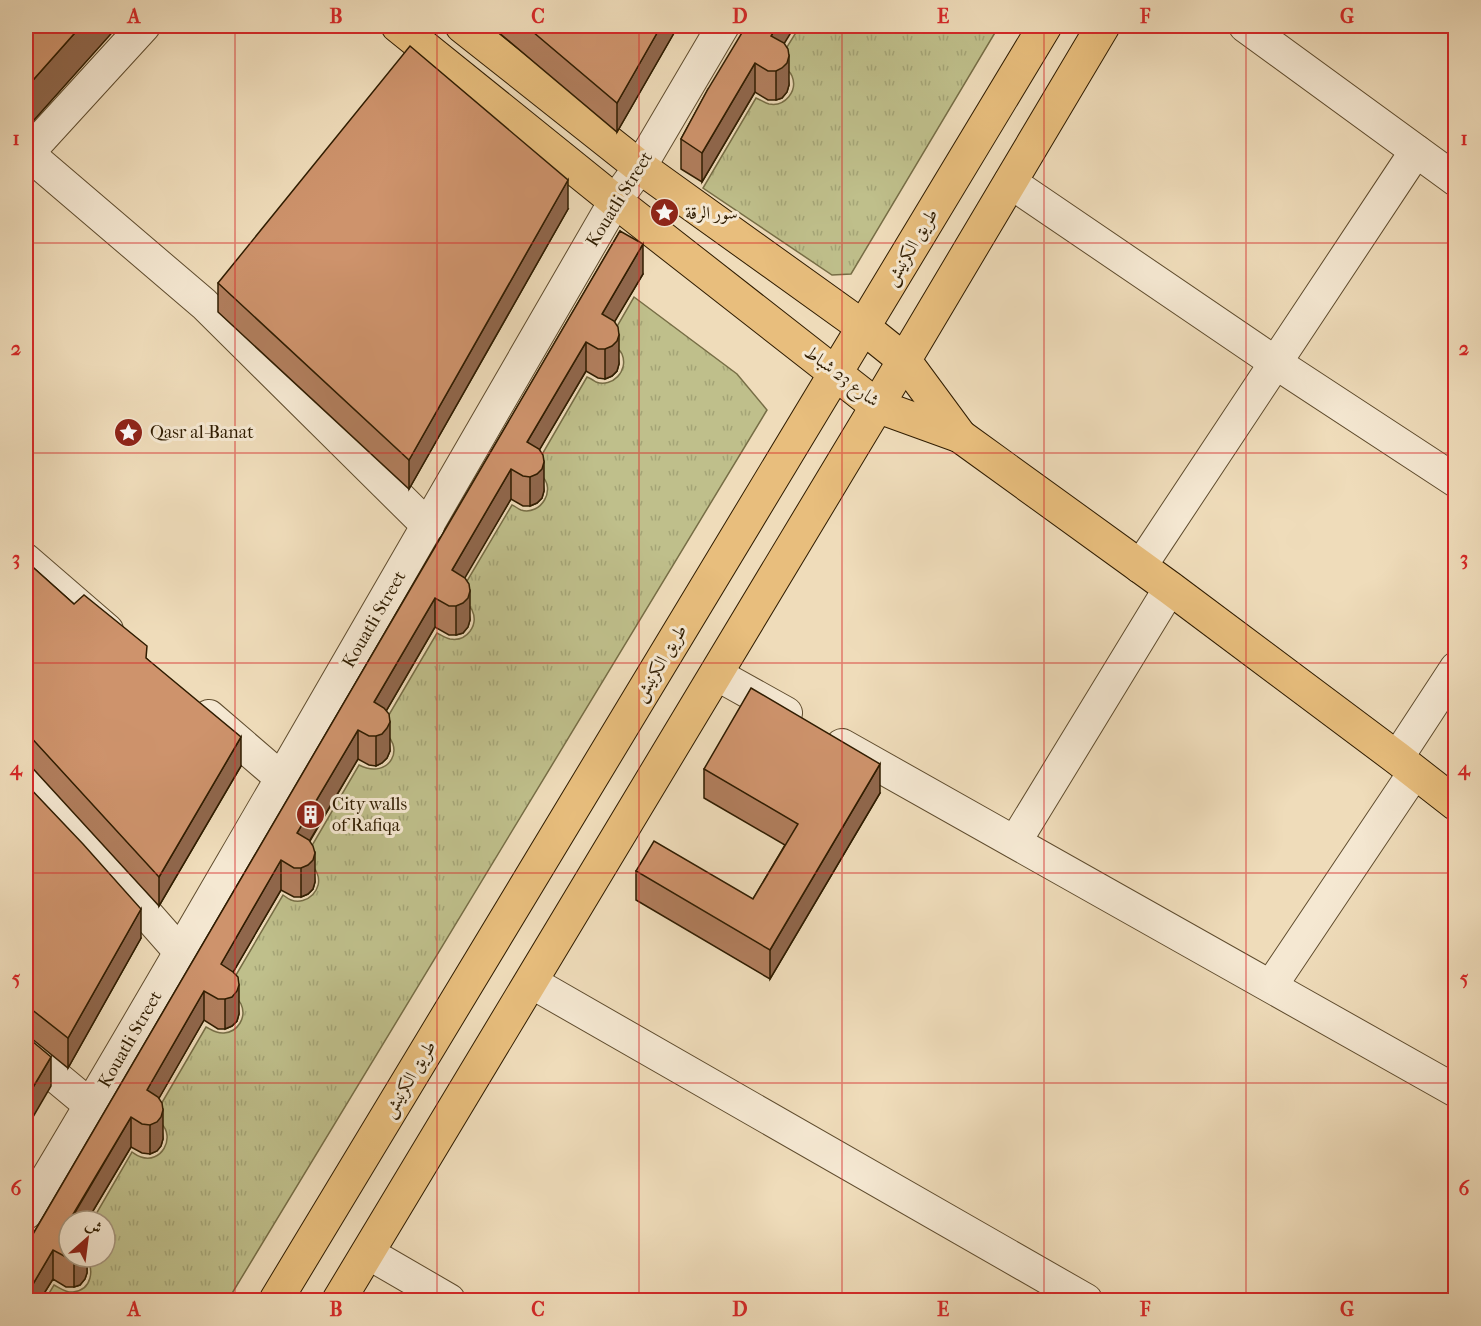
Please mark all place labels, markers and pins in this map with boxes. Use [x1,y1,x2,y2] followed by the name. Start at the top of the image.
[648,197,680,229] place icon: سور الرقة
[685,203,738,224] place label: سور الرقة
[113,416,145,448] place icon: Qasr al-Banat
[150,422,254,443] place label: Qasr al-Banat
[332,794,408,836] place label: City walls of Rafiqa
[295,798,327,830] building icon: City walls of Rafiqa

